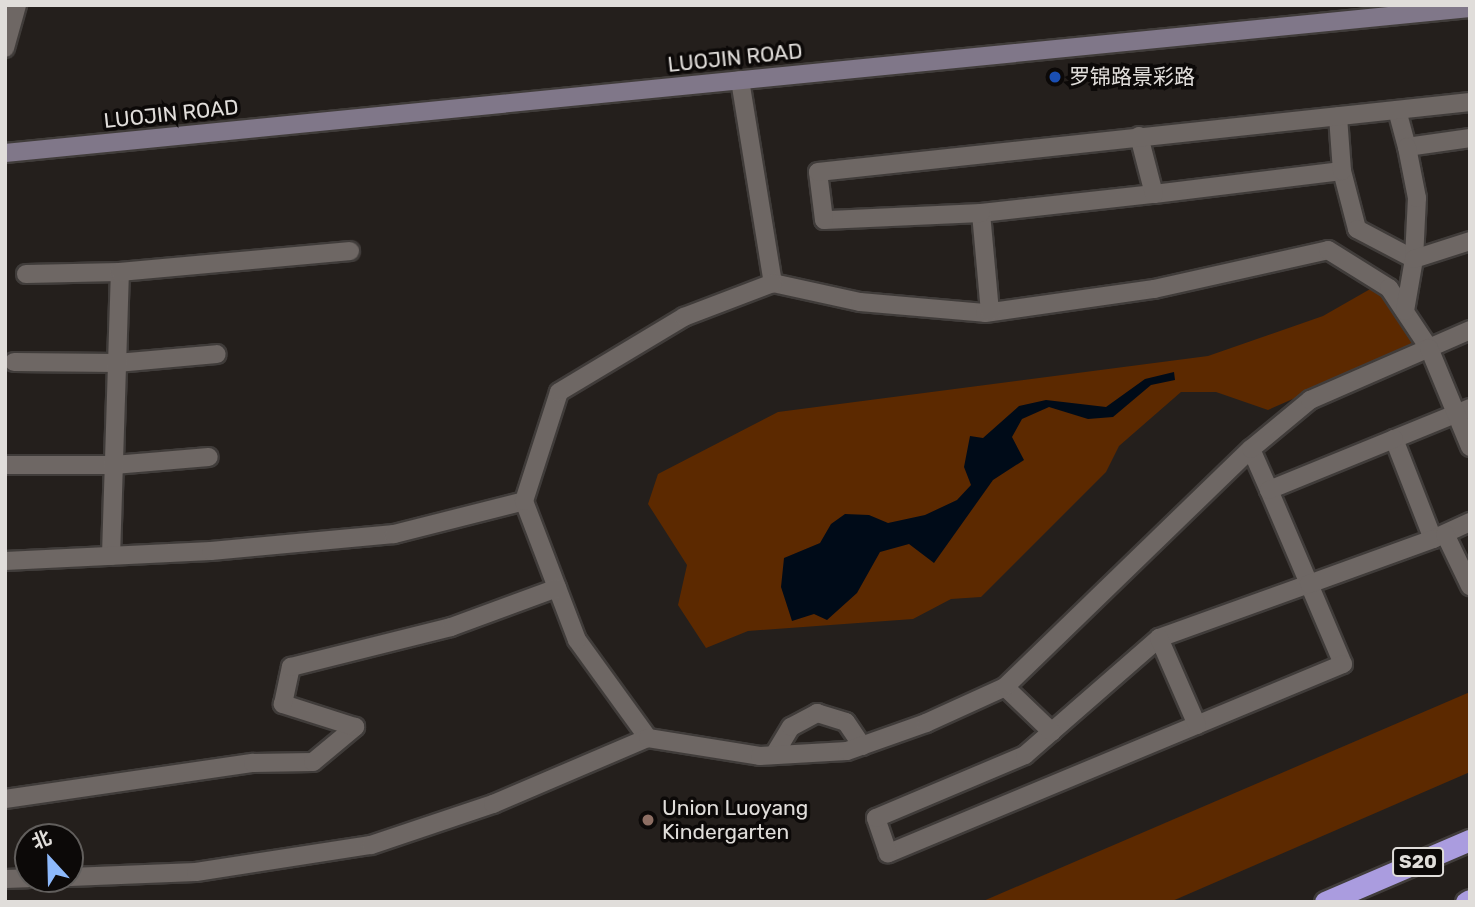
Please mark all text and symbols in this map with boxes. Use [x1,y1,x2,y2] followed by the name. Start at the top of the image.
[666,38,804,78] street label: LUOJIN ROAD
[1069,64,1195,90] place label: 罗锦路景彩路
[1047,69,1063,85] marker: 罗锦路景彩路
[102,94,240,134] street label: LUOJIN ROAD
[662,795,808,845] place label: Union Luoyang Kindergarten
[640,812,656,828] marker: Union Luoyang Kindergarten
[14,823,84,893] north arrow
[29,826,55,854] text: 北
[1392,846,1444,877] road number: S20

